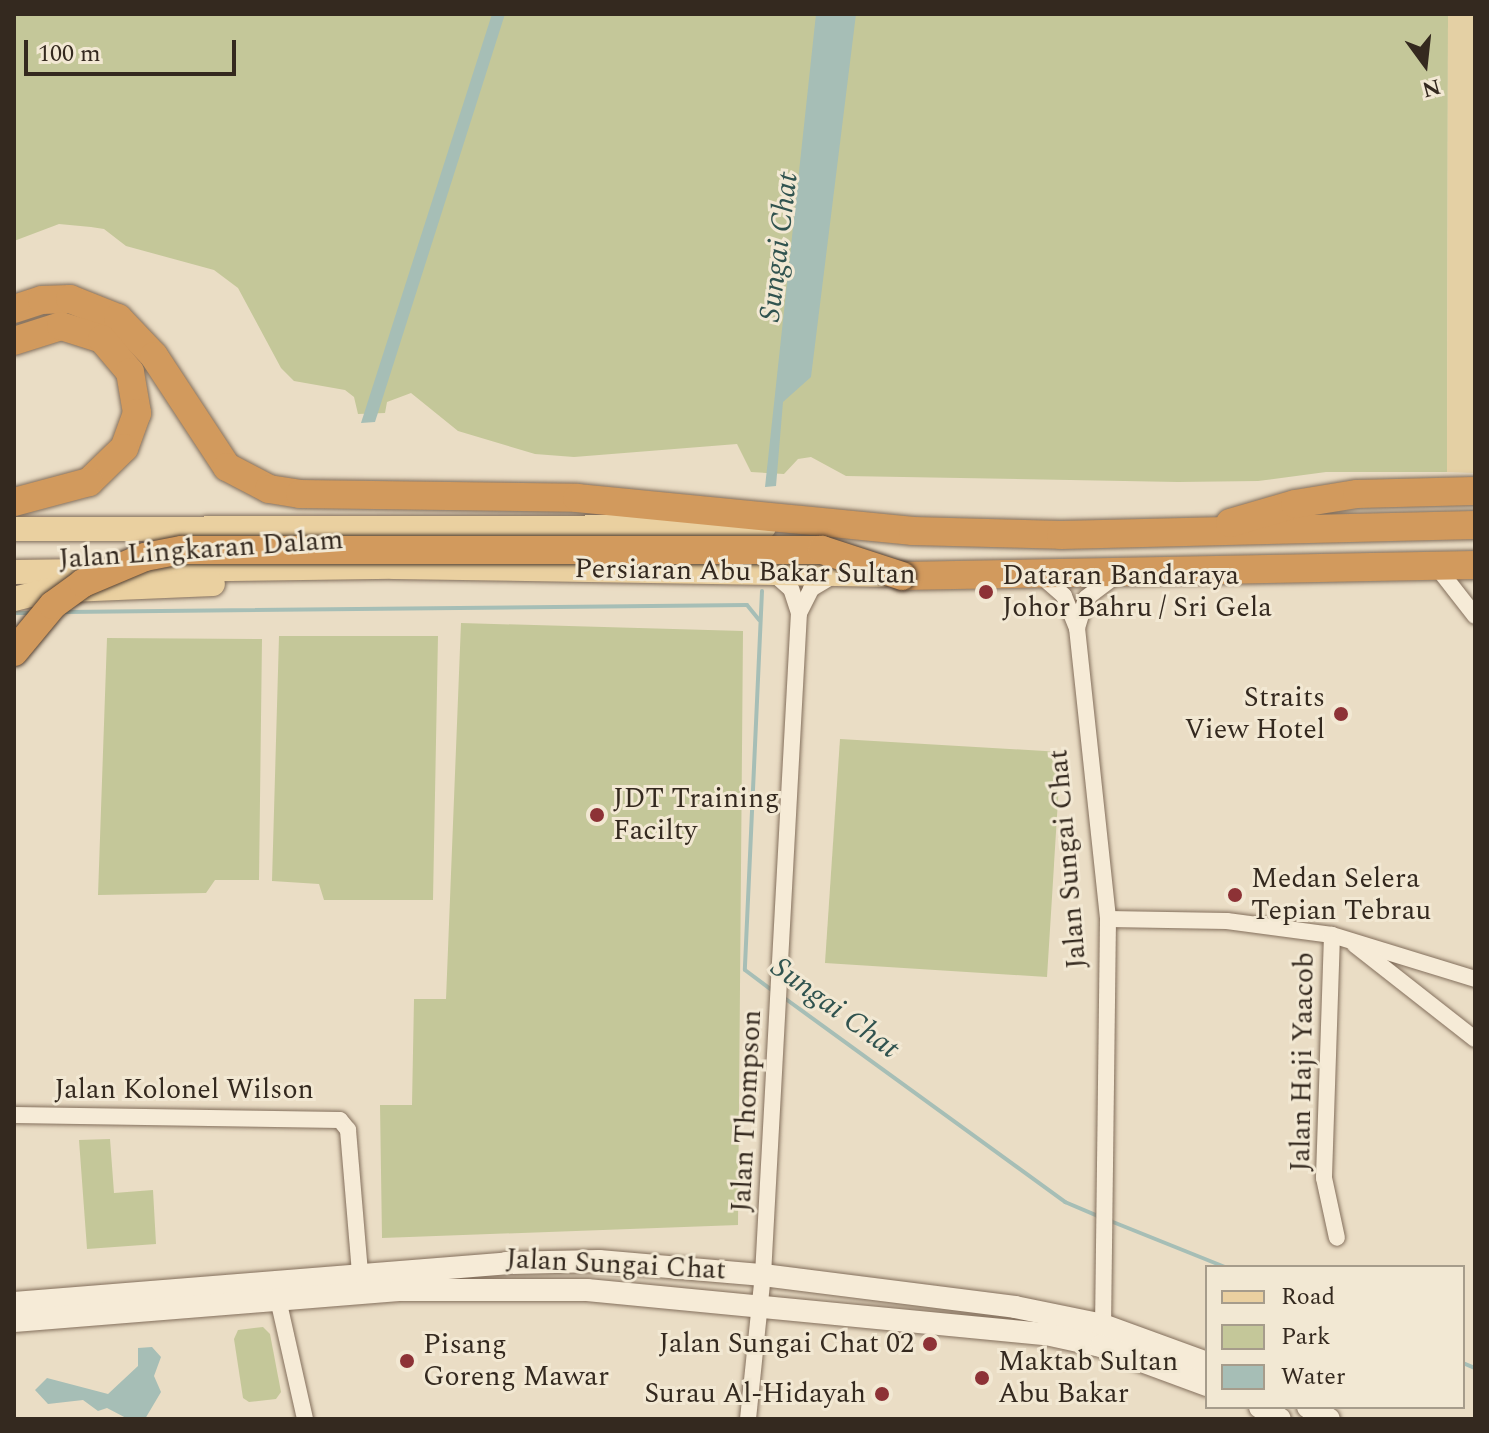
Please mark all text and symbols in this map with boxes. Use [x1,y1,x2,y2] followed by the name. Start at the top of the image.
[28,24,240,74] scale bar
[1385,24,1465,104] north arrow
[38,36,101,72] text: 100 m
[1418,69,1444,106] text: N
[752,170,806,324] water label: Sungai Chat
[58,523,344,577] street label: Jalan Lingkaran Dalam
[574,552,916,592] street label: Persiaran Abu Bakar Sultan
[1002,559,1272,625] place label: Dataran Bandaraya Johor Bahru / Sri Gela
[977,583,995,601] marker: Dataran Bandaraya Johor Bahru / Sri Gela
[1184,681,1325,747] place label: Straits View Hotel
[1332,705,1350,723] marker: Straits View Hotel
[1042,748,1094,970] street label: Jalan Sungai Chat
[613,782,779,848] place label: JDT Training Facilty
[588,806,606,824] marker: JDT Training Facilty
[1251,862,1431,928] place label: Medan Selera Tepian Tebrau
[1226,886,1244,904] marker: Medan Selera Tepian Tebrau
[764,949,906,1067] water label: Sungai Chat
[1284,952,1322,1172] street label: Jalan Haji Yaacob
[725,1009,769,1213] street label: Jalan Thompson
[54,1073,314,1107] street label: Jalan Kolonel Wilson
[505,1242,727,1288] street label: Jalan Sungai Chat
[1205,1265,1465,1409] legend
[1281,1279,1335,1315] text: Road
[1281,1319,1331,1355] text: Park
[659,1327,914,1361] place label: Jalan Sungai Chat 02
[423,1328,609,1394] place label: Pisang Goreng Mawar
[921,1335,939,1353] marker: Jalan Sungai Chat 02
[998,1345,1178,1411] place label: Maktab Sultan Abu Bakar
[398,1352,416,1370] marker: Pisang Goreng Mawar
[1281,1359,1345,1395] text: Water
[973,1369,991,1387] marker: Maktab Sultan Abu Bakar
[644,1377,866,1411] place label: Surau Al-Hidayah
[873,1385,891,1403] marker: Surau Al-Hidayah

